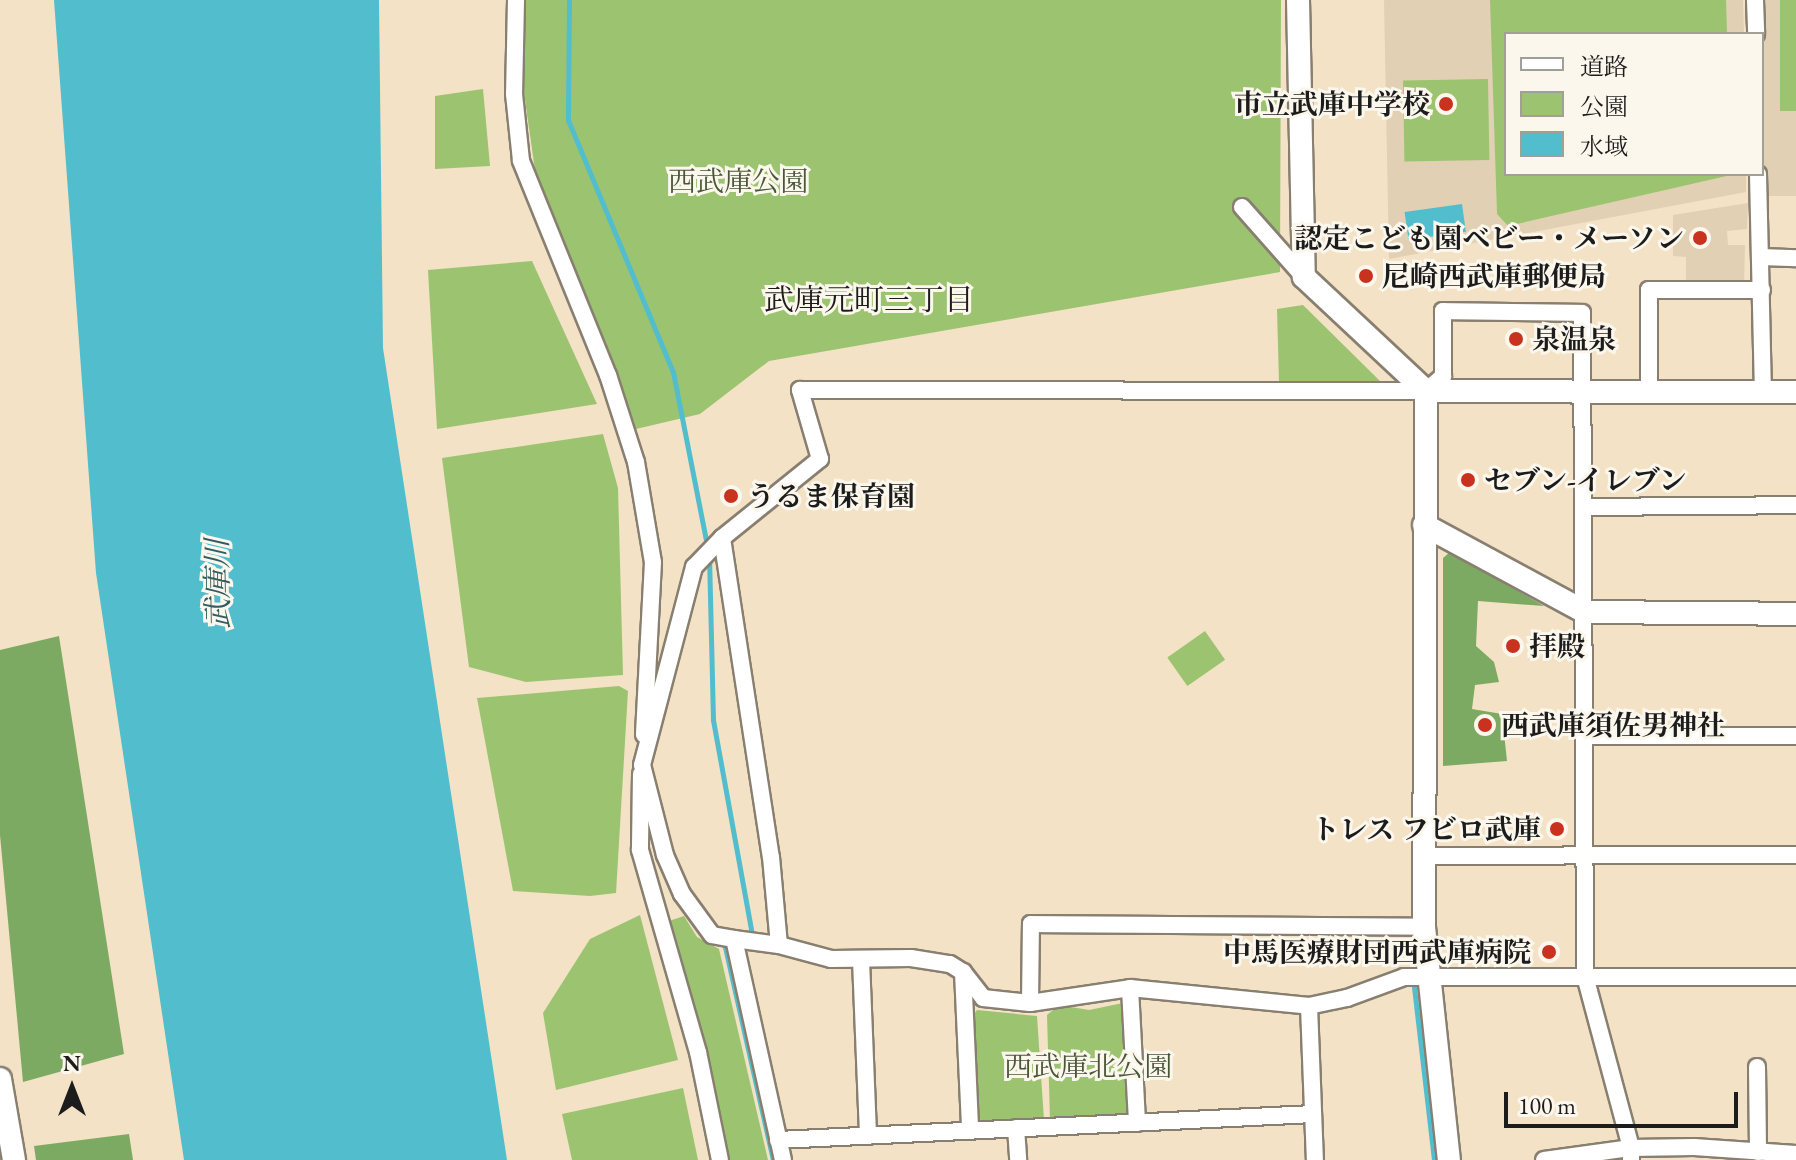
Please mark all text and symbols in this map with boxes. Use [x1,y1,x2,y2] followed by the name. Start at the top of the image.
[1504,32,1764,176] legend
[1580,51,1628,82] text: 道路
[1234,87,1430,121] place label: 市立武庫中学校
[1580,91,1628,122] text: 公園
[1437,95,1455,113] marker: 市立武庫中学校
[1580,131,1628,162] text: 水域
[668,164,808,198] park label: 西武庫公園
[1293,221,1684,255] place label: 認定こども園ベビー・メーソン
[1691,229,1709,247] marker: 認定こども園ベビー・メーソン
[1382,259,1606,293] place label: 尼崎西武庫郵便局
[1357,267,1375,285] marker: 尼崎西武庫郵便局
[764,282,974,318] district label: 武庫元町三丁目
[1532,322,1616,356] place label: 泉温泉
[1507,330,1525,348] marker: 泉温泉
[1484,463,1689,497] place label: セブン-イレブン
[1459,471,1477,489] marker: セブン-イレブン
[747,479,915,513] place label: うるま保育園
[722,487,740,505] marker: うるま保育園
[199,539,237,629] water label: 武庫川
[1529,629,1585,663] place label: 拝殿
[1504,637,1522,655] marker: 拝殿
[1501,708,1725,742] place label: 西武庫須佐男神社
[1476,716,1494,734] marker: 西武庫須佐男神社
[1310,812,1541,846] place label: トレス フビロ武庫
[1548,820,1566,838] marker: トレス フビロ武庫
[1223,935,1531,969] place label: 中馬医療財団西武庫病院
[1538,941,1560,963] marker: 中馬医療財団西武庫病院
[32,1048,112,1128] north arrow
[63,1049,81,1078] text: N
[1004,1049,1172,1083] park label: 西武庫北公園
[1508,1076,1742,1126] scale bar
[1518,1090,1576,1121] text: 100 m

